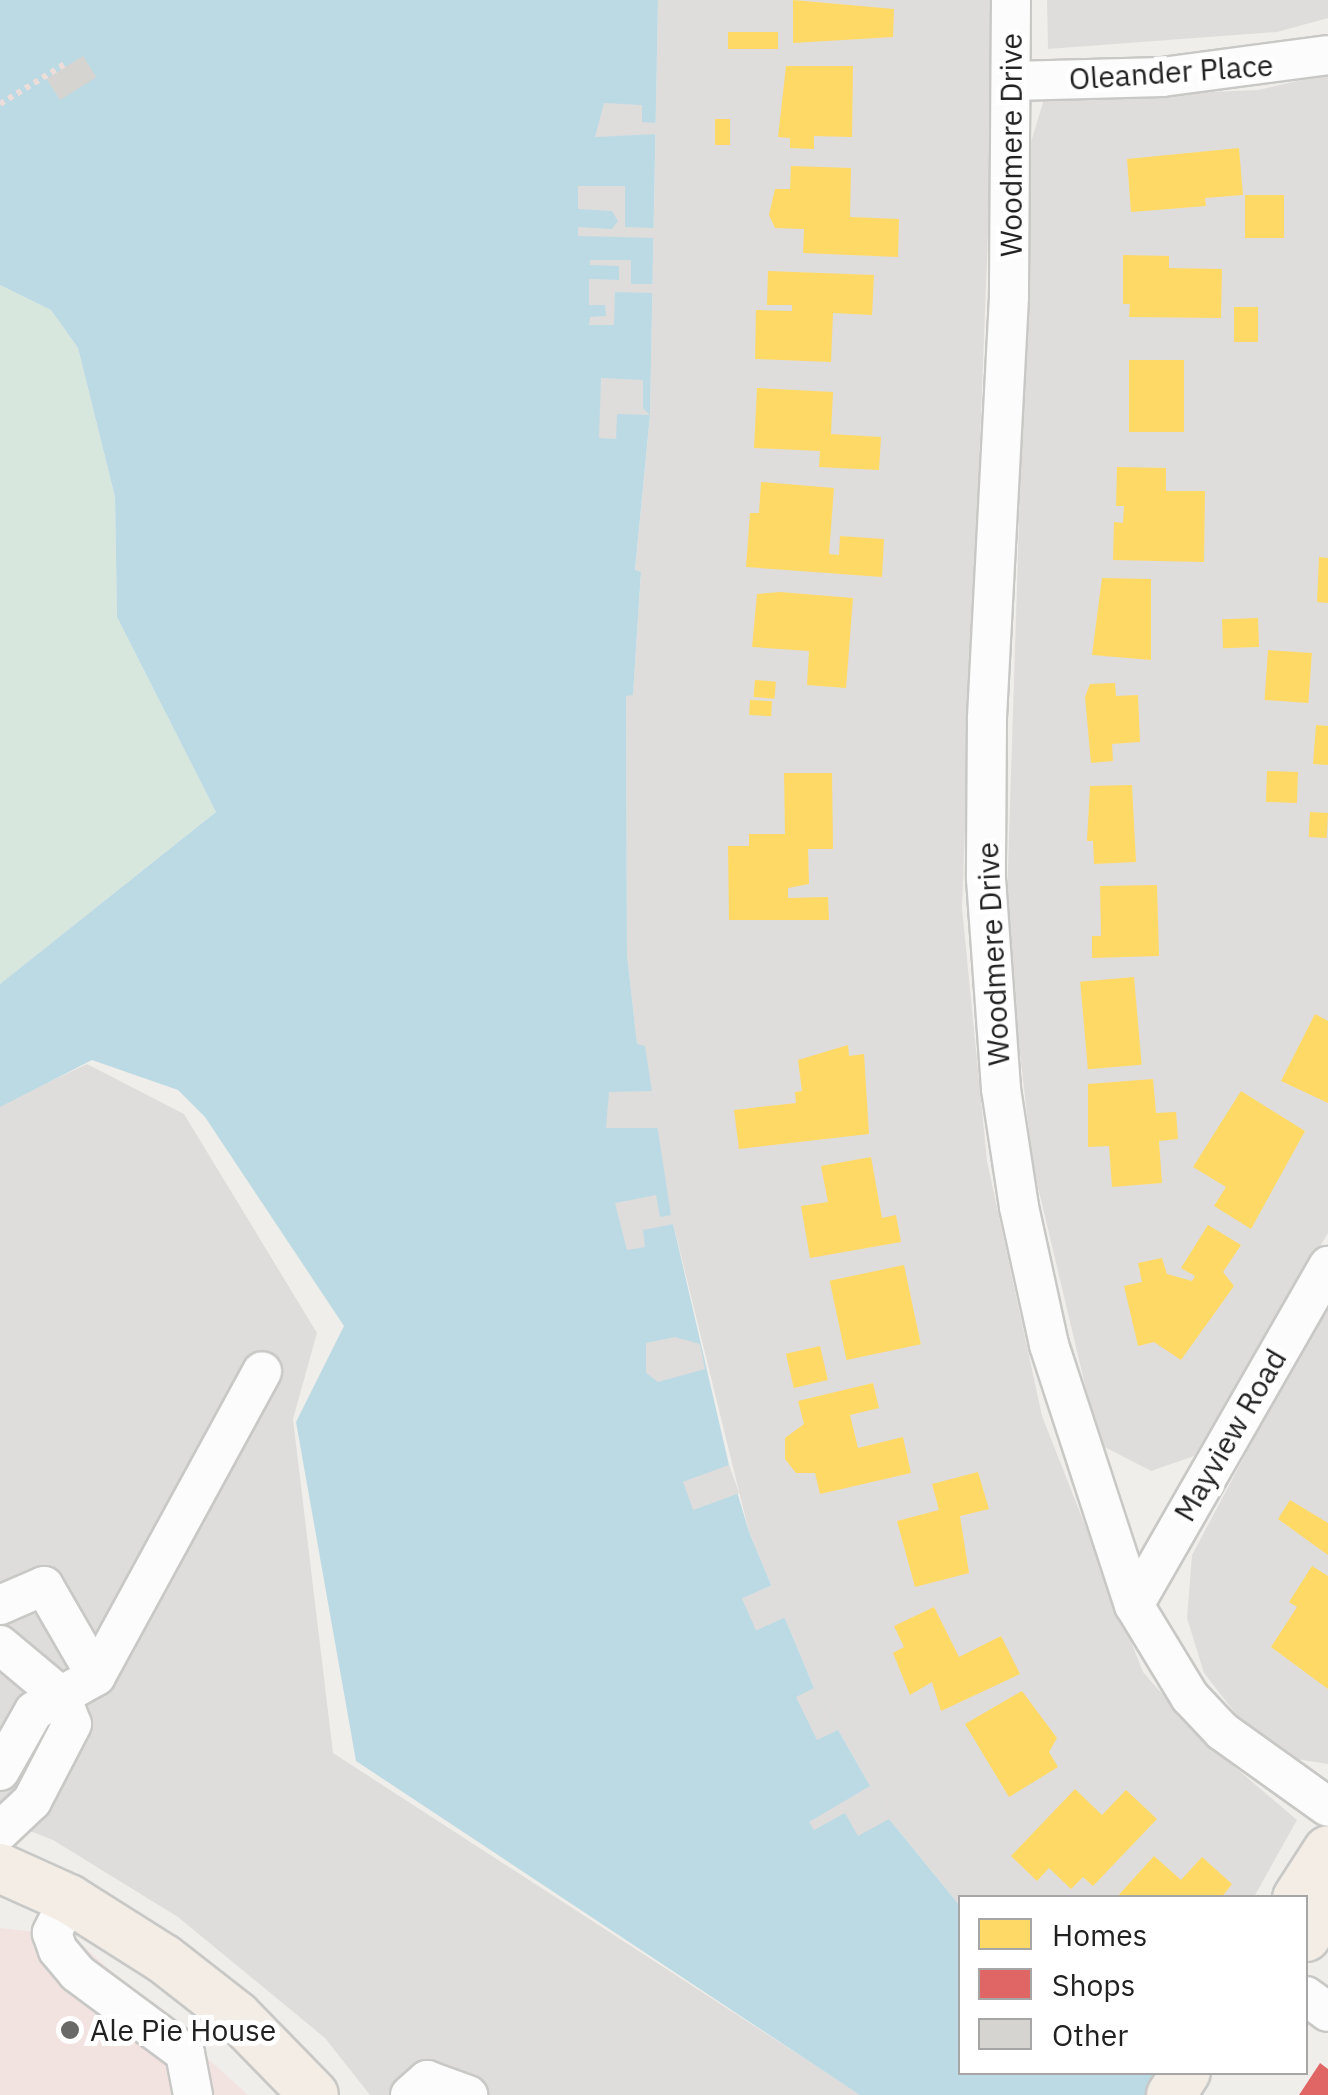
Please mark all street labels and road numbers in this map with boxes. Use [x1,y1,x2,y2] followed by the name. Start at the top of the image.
[993,33,1029,257] street label: Woodmere Drive
[1068,47,1274,97] street label: Oleander Place
[969,841,1017,1067] street label: Woodmere Drive
[1166,1342,1294,1528] street label: Mayview Road

